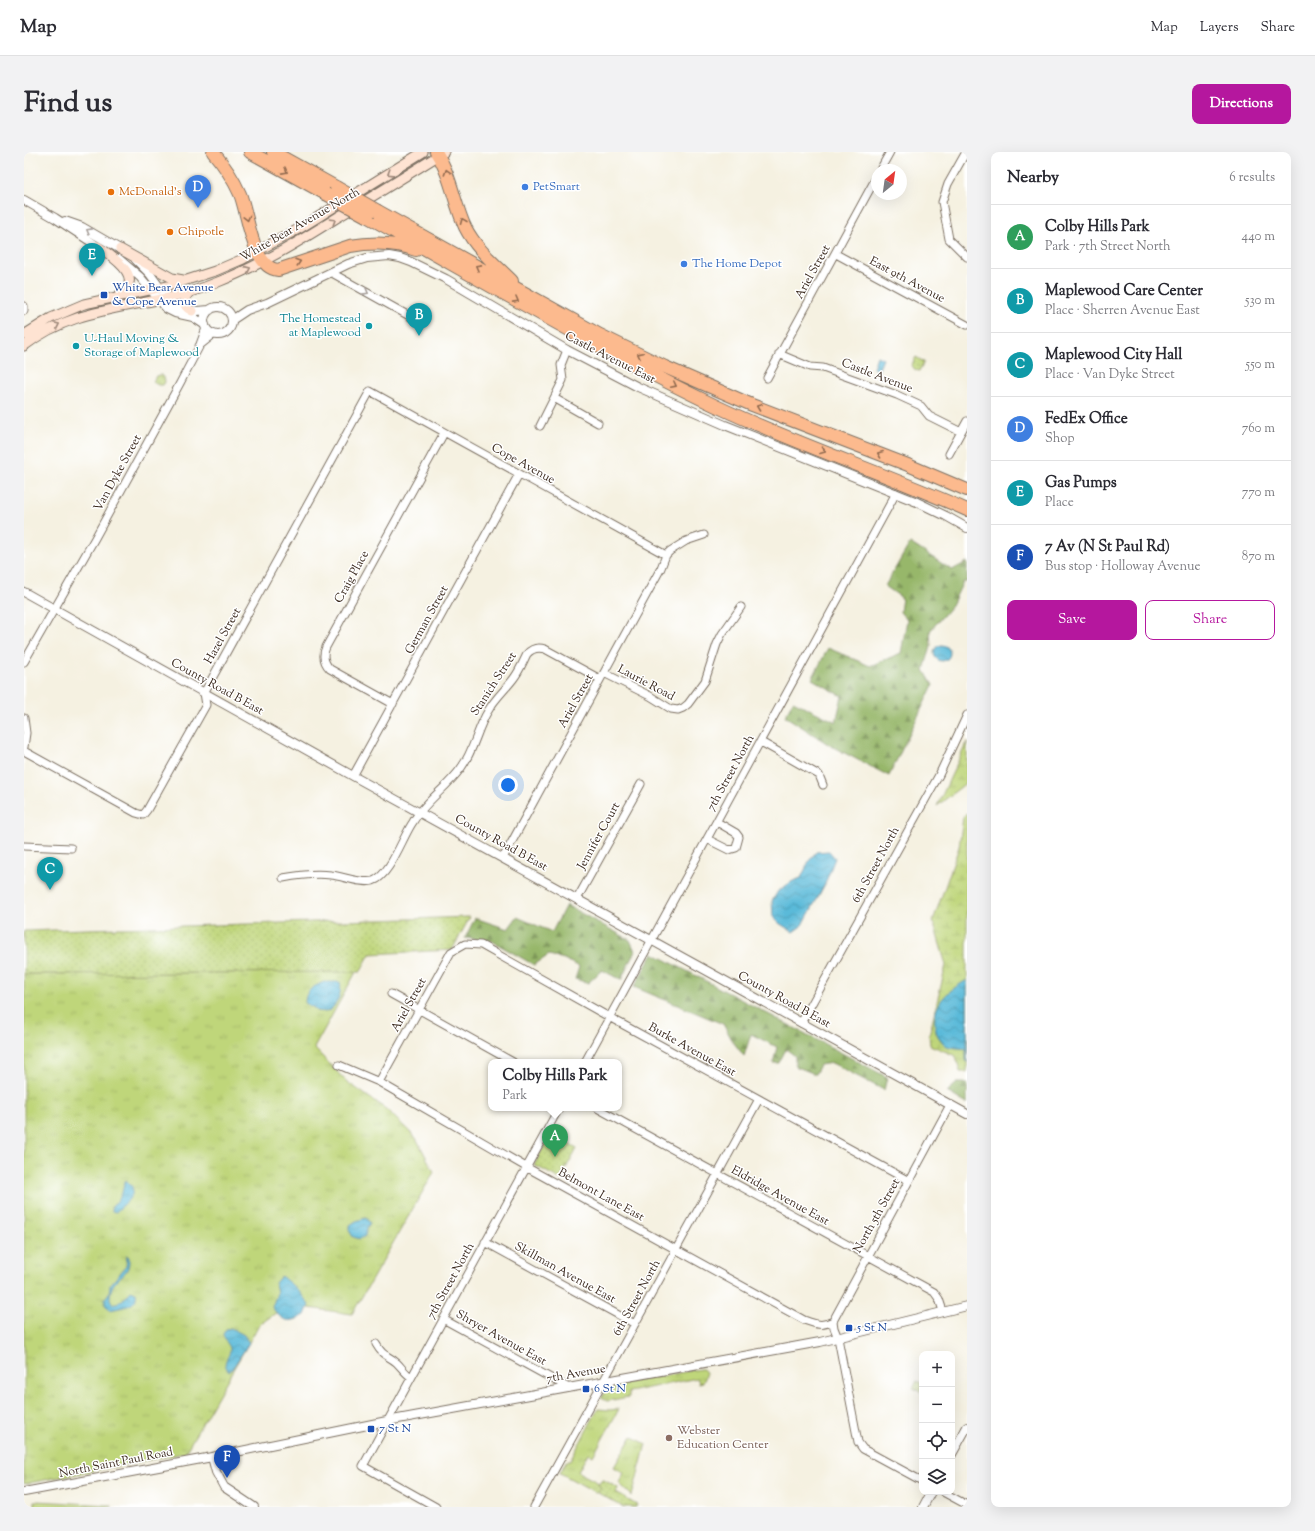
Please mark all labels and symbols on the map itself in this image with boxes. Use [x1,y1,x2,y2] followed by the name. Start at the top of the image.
[871,164,907,200] north arrow
[280,166,288,173] one-way arrow
[387,168,394,175] one-way arrow
[443,169,452,176] one-way arrow
[185,175,211,208] pin: D
[533,178,580,196] place label: PetSmart
[520,182,530,192] marker: PetSmart
[119,183,182,201] place label: McDonald's
[237,183,363,267] street label: White Bear Avenue North
[106,187,116,197] marker: McDonald's
[242,214,251,221] one-way arrow
[329,218,336,225] one-way arrow
[459,218,467,225] one-way arrow
[178,223,225,241] place label: Chipotle
[165,227,175,237] marker: Chipotle
[86,228,93,235] one-way arrow
[791,241,835,303] street label: Ariel Street
[79,243,105,276] pin: E
[866,252,949,308] street label: East 9th Avenue
[692,255,782,273] place label: The Home Depot
[295,259,302,267] one-way arrow
[679,259,689,269] marker: The Home Depot
[475,264,482,271] one-way arrow
[244,266,251,274] one-way arrow
[112,279,214,311] place label: White Bear Avenue & Cope Avenue
[362,287,369,294] one-way arrow
[99,290,109,300] marker: White Bear Avenue & Cope Avenue
[512,295,519,302] one-way arrow
[406,303,432,336] pin: B
[279,310,361,342] place label: The Homestead at Maplewood
[364,321,374,331] marker: The Homestead at Maplewood
[53,322,60,330] one-way arrow
[562,327,658,389] street label: Castle Avenue East
[84,330,199,362] place label: U-Haul Moving & Storage of Maplewood
[71,341,81,351] marker: U-Haul Moving & Storage of Maplewood
[636,352,644,360] one-way arrow
[839,354,916,398] street label: Castle Avenue
[670,380,677,388] one-way arrow
[755,404,763,412] one-way arrow
[90,431,146,515] street label: Van Dyke Street
[488,439,559,489] street label: Cope Avenue
[819,446,827,454] one-way arrow
[877,450,884,458] one-way arrow
[330,547,374,607] street label: Craig Place
[401,582,453,658] street label: German Street
[200,605,246,667] street label: Hazel Street
[467,648,521,720] street label: Stanich Street
[167,654,267,720] street label: County Road B East
[614,660,678,706] street label: Laurie Road
[554,670,598,732] street label: Ariel Street
[703,732,759,814] street label: 7th Street North
[498,775,518,795] your location
[573,799,625,874] street label: Jennifer Court
[451,810,551,876] street label: County Road B East
[848,824,904,906] street label: 6th Street North
[37,857,63,890] pin: C
[734,967,834,1033] street label: County Road B East
[387,974,431,1036] street label: Ariel Street
[645,1018,739,1082] street label: Burke Avenue East
[542,1124,568,1157] pin: A
[728,1162,832,1230] street label: Eldridge Avenue East
[555,1164,647,1226] street label: Belmont Lane East
[849,1175,905,1257] street label: North 5th Street
[511,1238,619,1308] street label: Skillman Avenue East
[423,1240,479,1322] street label: 7th Street North
[609,1257,665,1339] street label: 6th Street North
[452,1306,550,1370] street label: Shryer Avenue East
[856,1319,887,1337] place label: 5 St N
[844,1323,854,1333] marker: 5 St N
[545,1360,607,1388] street label: 7th Avenue
[594,1380,626,1398] place label: 6 St N
[581,1384,591,1394] marker: 6 St N
[379,1420,411,1438] place label: 7 St N
[677,1422,769,1454] place label: Webster Education Center
[366,1424,376,1434] marker: 7 St N
[664,1433,674,1443] marker: Webster Education Center
[58,1443,175,1483] street label: North Saint Paul Road
[214,1445,240,1478] pin: F

